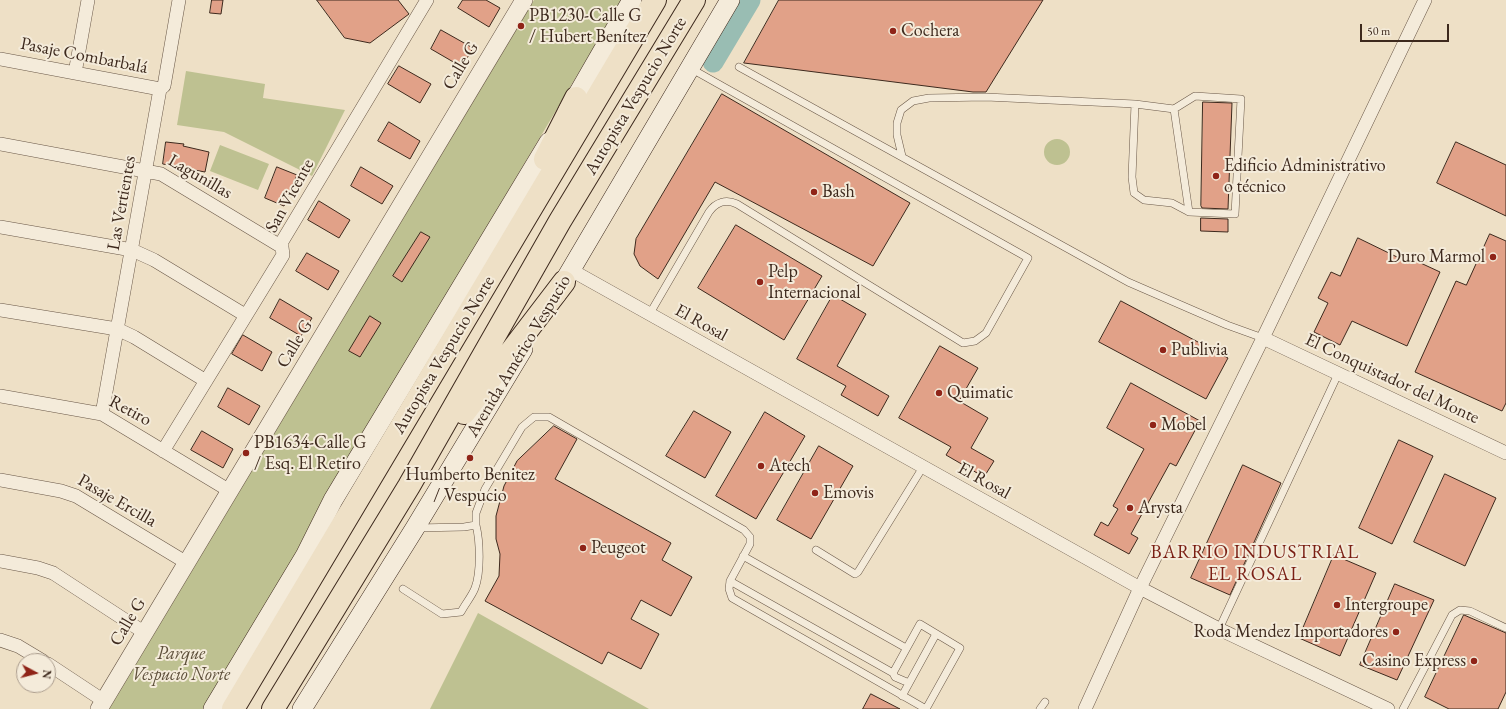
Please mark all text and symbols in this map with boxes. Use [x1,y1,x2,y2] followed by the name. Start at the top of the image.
[529,5,646,48] place label: PB1230-Calle G / Hubert Benítez
[580,13,692,179] street label: Autopista Vespucio Norte
[1362,16,1451,42] scale bar
[901,20,959,42] place label: Cochera
[516,21,526,31] marker: PB1230-Calle G / Hubert Benítez
[1367,23,1390,39] text: 50 m
[888,26,898,36] marker: Cochera
[19,33,149,79] street label: Pasaje Combarbalá
[438,38,484,94] street label: Calle G
[164,150,236,204] street label: Lagunillas
[103,154,141,252] street label: Las Vertientes
[261,155,319,237] street label: San Vicente
[1224,155,1386,198] place label: Edificio Administrativo o técnico
[1211,171,1221,181] marker: Edificio Administrativo o técnico
[822,181,855,203] place label: Bash
[809,187,819,197] marker: Bash
[1387,246,1485,268] place label: Duro Marmol
[1488,252,1498,262] marker: Duro Marmol
[768,261,861,304] place label: Pelp Internacional
[462,271,576,441] street label: Avenida Américo Vespucio
[388,272,500,438] street label: Autopista Vespucio Norte
[755,277,765,287] marker: Pelp Internacional
[671,300,731,346] street label: El Rosal
[272,316,318,372] street label: Calle G
[1301,329,1483,429] street label: El Conquistador del Monte
[1171,339,1228,361] place label: Publivia
[1158,345,1168,355] marker: Publivia
[947,382,1013,404] place label: Quimatic
[934,388,944,398] marker: Quimatic
[105,391,155,431] street label: Retiro
[1161,414,1206,436] place label: Mobel
[1148,420,1158,430] marker: Mobel
[254,432,366,474] place label: PB1634-Calle G / Esq. El Retiro
[241,448,251,458] marker: PB1634-Calle G / Esq. El Retiro
[465,453,475,463] marker: Humberto Benitez / Vespucio
[769,455,811,477] place label: Atech
[954,458,1014,504] street label: El Rosal
[756,461,766,471] marker: Atech
[405,464,535,506] place label: Humberto Benitez / Vespucio
[74,470,160,532] street label: Pasaje Ercilla
[823,482,874,504] place label: Emovis
[810,488,820,498] marker: Emovis
[1138,497,1183,519] place label: Arysta
[1125,503,1135,513] marker: Arysta
[591,537,646,559] place label: Peugeot
[1151,542,1359,586] district label: BARRIO INDUSTRIAL EL ROSAL
[578,543,588,553] marker: Peugeot
[105,594,151,650] street label: Calle G
[1345,594,1428,616] place label: Intergroupe
[1332,600,1342,610] marker: Intergroupe
[1193,621,1388,643] place label: Roda Mendez Importadores
[1391,627,1401,637] marker: Roda Mendez Importadores
[132,643,230,686] park label: Parque Vespucio Norte
[1362,650,1466,672] place label: Casino Express
[16,653,56,693] north arrow
[1469,656,1479,666] marker: Casino Express
[39,669,54,680] text: N

